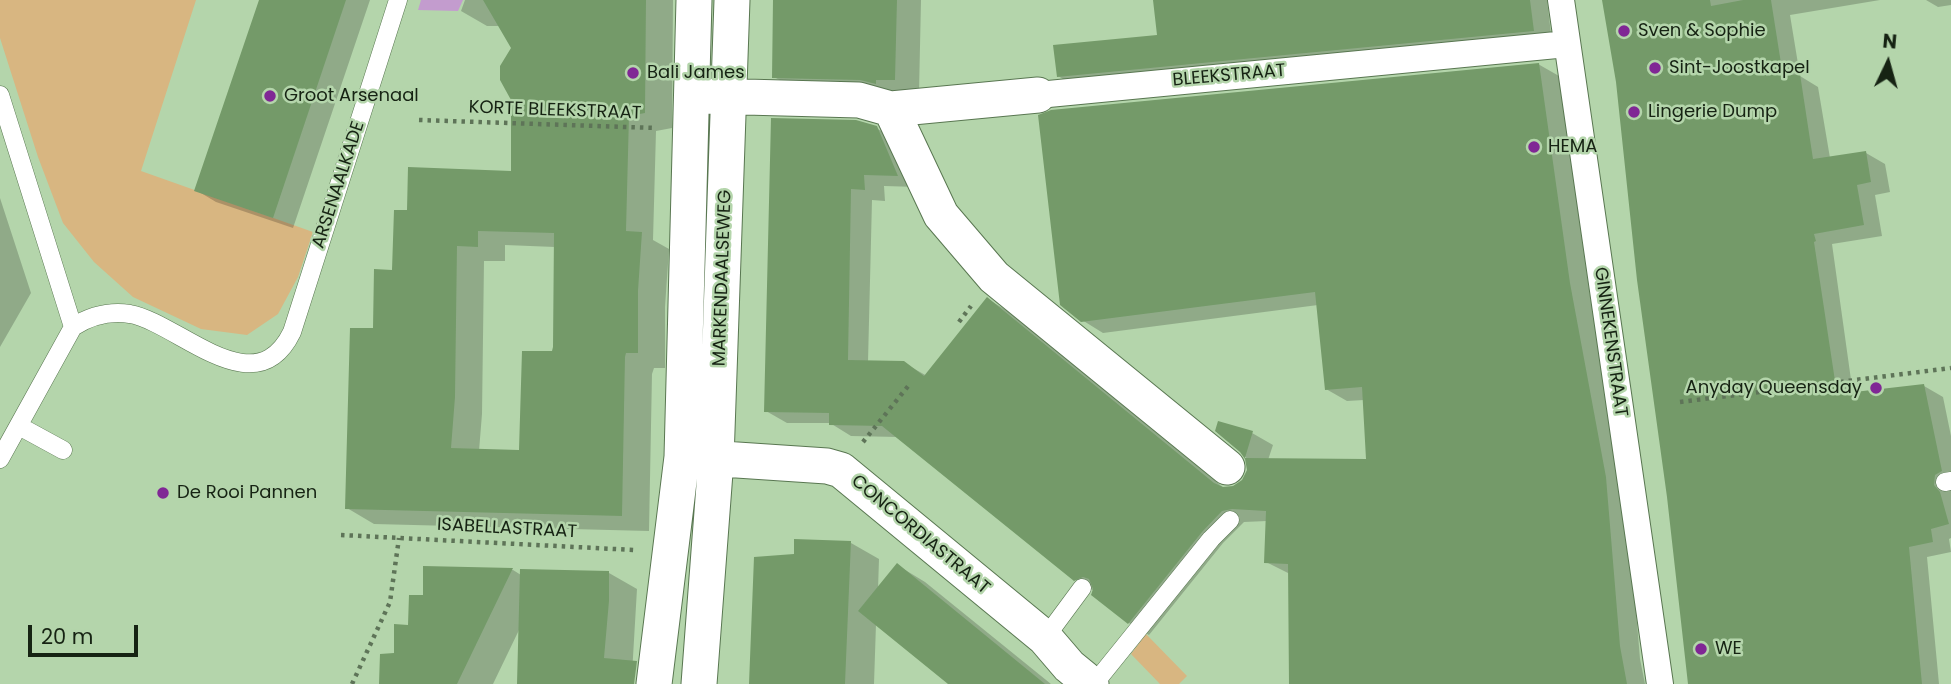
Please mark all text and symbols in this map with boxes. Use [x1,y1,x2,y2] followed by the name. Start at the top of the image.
[1638,20,1766,42] place label: Sven & Sophie
[1616,23,1632,39] marker: Sven & Sophie
[1853,28,1923,98] north arrow
[1882,28,1898,56] text: N
[1669,57,1810,79] place label: Sint-Joostkapel
[1172,60,1286,92] street label: BLEEKSTRAAT
[1647,60,1663,76] marker: Sint-Joostkapel
[647,62,745,84] place label: Bali James
[625,65,641,81] marker: Bali James
[284,85,419,107] place label: Groot Arsenaal
[262,88,278,104] marker: Groot Arsenaal
[468,97,642,125] street label: KORTE BLEEKSTRAAT
[1648,101,1777,123] place label: Lingerie Dump
[1626,104,1642,120] marker: Lingerie Dump
[308,119,370,251] street label: ARSENAALKADE
[1548,136,1597,158] place label: HEMA
[1526,139,1542,155] marker: HEMA
[709,189,737,367] street label: MARKENDAALSEWEG
[1589,266,1631,418] street label: GINNEKENSTRAAT
[1686,377,1862,399] place label: Anyday Queensday
[1868,380,1884,396] marker: Anyday Queensday
[846,471,994,599] street label: CONCORDIASTRAAT
[177,482,317,504] place label: De Rooi Pannen
[155,485,171,501] marker: De Rooi Pannen
[436,515,578,543] street label: ISABELLASTRAAT
[32,610,142,654] scale bar
[41,622,94,651] text: 20 m
[1715,638,1742,660] place label: WE
[1693,641,1709,657] marker: WE

